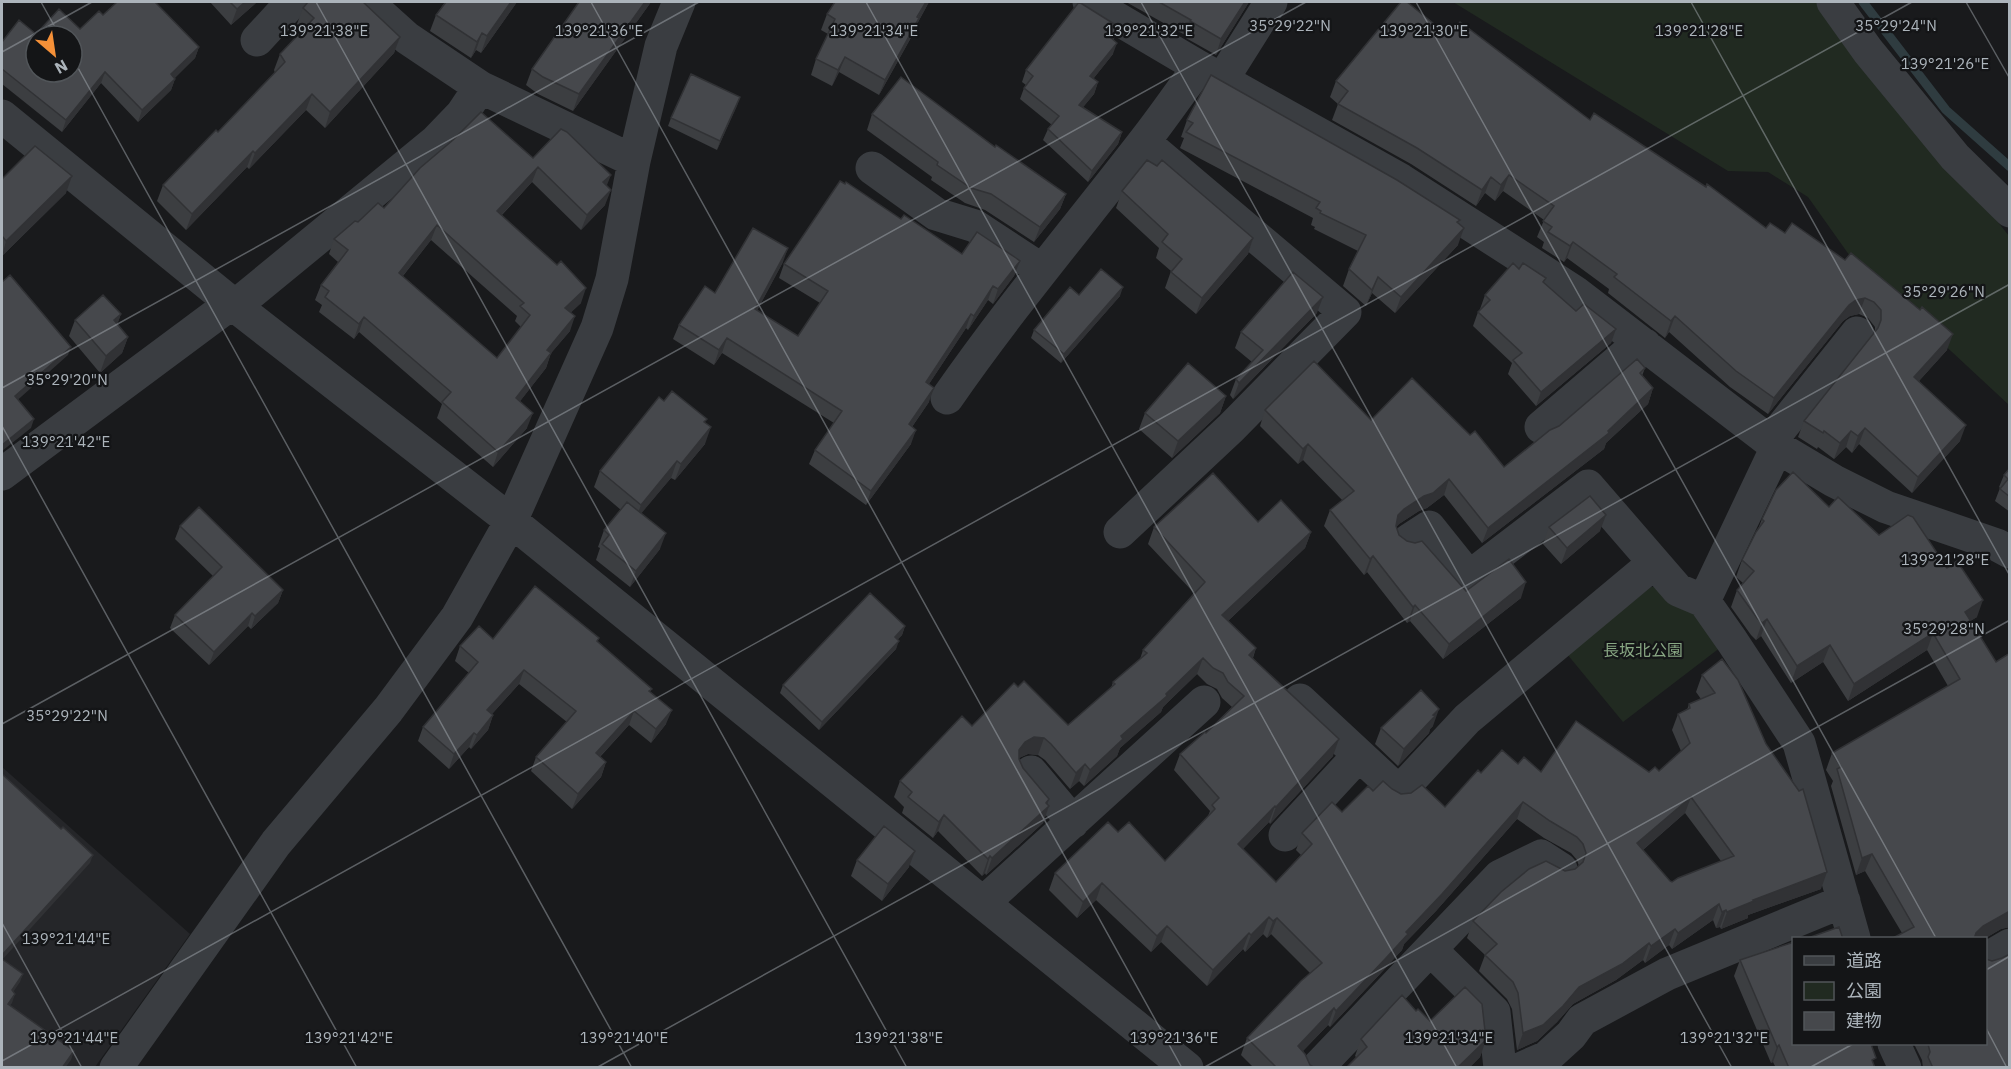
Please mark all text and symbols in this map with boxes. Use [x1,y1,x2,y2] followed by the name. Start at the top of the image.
[1249,16,1331,35] text: 35°29'22"N
[1855,16,1937,35] text: 35°29'24"N
[280,21,368,40] text: 139°21'38"E
[555,21,643,40] text: 139°21'36"E
[830,21,918,40] text: 139°21'34"E
[1105,21,1193,40] text: 139°21'32"E
[1380,21,1468,40] text: 139°21'30"E
[1655,21,1743,40] text: 139°21'28"E
[24,24,84,84] north arrow
[1901,54,1989,73] text: 139°21'26"E
[51,56,71,79] text: N
[1903,282,1985,301] text: 35°29'26"N
[26,370,108,389] text: 35°29'20"N
[22,432,110,451] text: 139°21'42"E
[1901,550,1989,569] text: 139°21'28"E
[1903,619,1985,638] text: 35°29'28"N
[1603,640,1683,660] park label: 長坂北公園
[26,706,108,725] text: 35°29'22"N
[22,929,110,948] text: 139°21'44"E
[1792,937,1987,1045] legend
[1846,949,1882,972] text: 道路
[1846,979,1882,1002] text: 公園
[1846,1009,1882,1032] text: 建物
[30,1028,118,1047] text: 139°21'44"E
[305,1028,393,1047] text: 139°21'42"E
[580,1028,668,1047] text: 139°21'40"E
[855,1028,943,1047] text: 139°21'38"E
[1130,1028,1218,1047] text: 139°21'36"E
[1405,1028,1493,1047] text: 139°21'34"E
[1680,1028,1768,1047] text: 139°21'32"E

